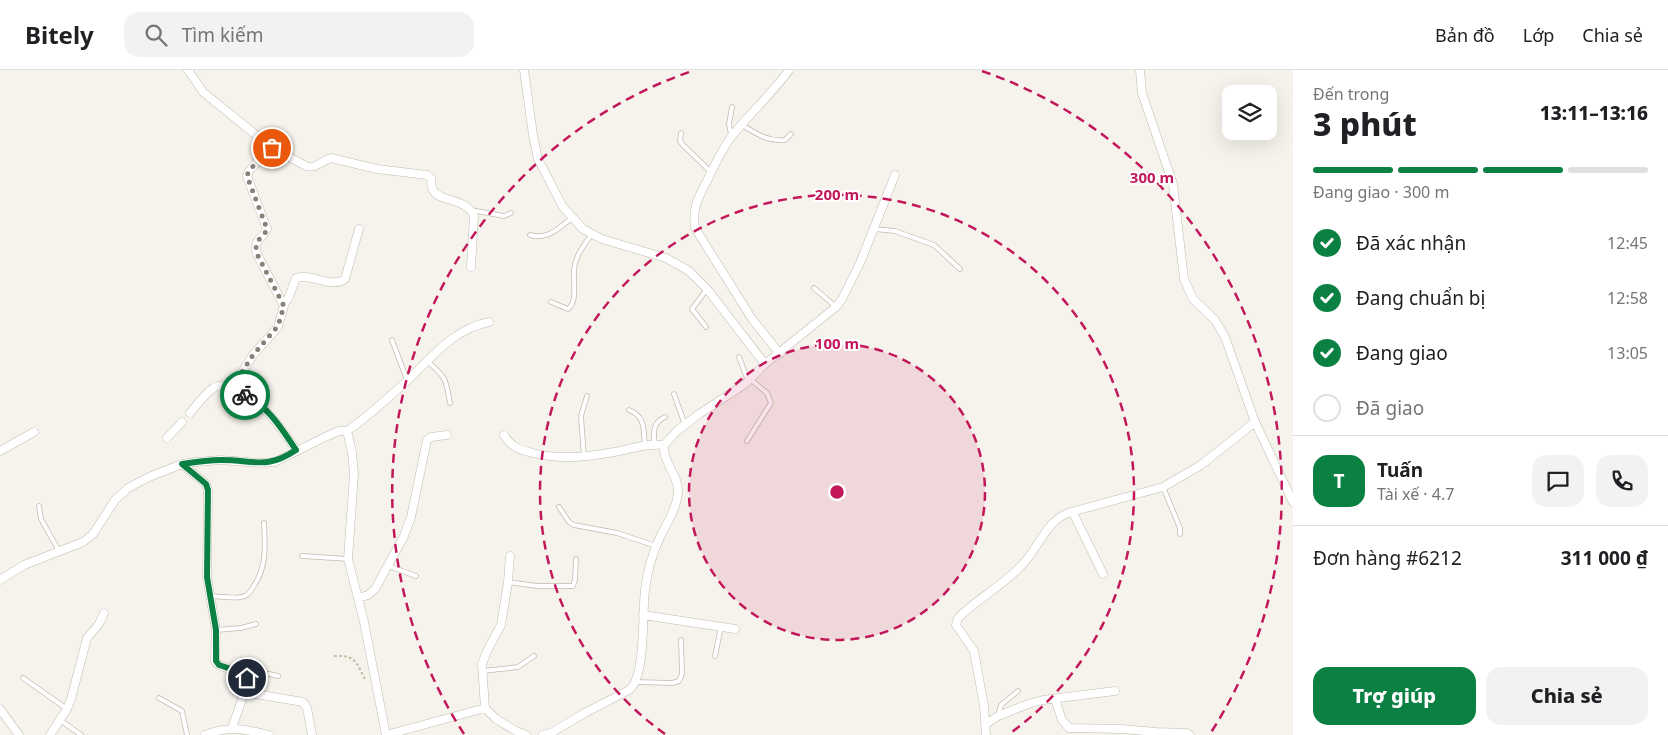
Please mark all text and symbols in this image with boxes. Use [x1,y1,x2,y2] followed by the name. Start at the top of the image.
[124,12,474,57] search box
[25,18,94,51] text: Bitely
[142,21,170,49] icon: search
[182,22,263,48] text: Tìm kiếm
[1435,23,1495,47] text: Bản đồ
[1523,23,1554,47] text: Lớp
[1582,23,1643,47] text: Chia sẻ
[1313,83,1389,105] text: Đến trong
[1222,85,1277,140] map controls
[1222,85,1277,140] button: layers
[1540,100,1648,126] text: 13:11–13:16
[1313,102,1417,145] text: 3 phút
[251,127,293,169] pin
[258,134,286,162] icon: bag
[1130,167,1174,187] text: 300 m
[1313,181,1449,203] text: Đang giao · 300 m
[815,184,859,204] text: 200 m
[1313,229,1341,257] icon: check
[1356,230,1466,256] text: Đã xác nhận
[1607,232,1648,254] text: 12:45
[1313,284,1341,312] icon: check
[1356,285,1485,311] text: Đang chuẩn bị
[1607,287,1648,309] text: 12:58
[815,333,859,353] text: 100 m
[1313,339,1341,367] icon: check
[1356,340,1448,366] text: Đang giao
[1607,342,1648,364] text: 13:05
[220,370,270,420] courier
[231,381,259,409] icon: bike
[1356,395,1424,421] text: Đã giao
[1532,455,1584,507] button: chat
[1596,455,1648,507] button: phone
[1377,457,1423,483] text: Tuấn
[1334,468,1344,494] text: T
[828,483,846,501] centre of rings
[1377,483,1454,505] text: Tài xế · 4.7
[1313,545,1462,571] text: Đơn hàng #6212
[1561,545,1648,571] text: 311 000 ₫
[226,657,268,699] pin
[233,664,261,692] icon: home
[1313,667,1476,725] button: Trợ giúp
[1486,667,1648,725] button: Chia sẻ

